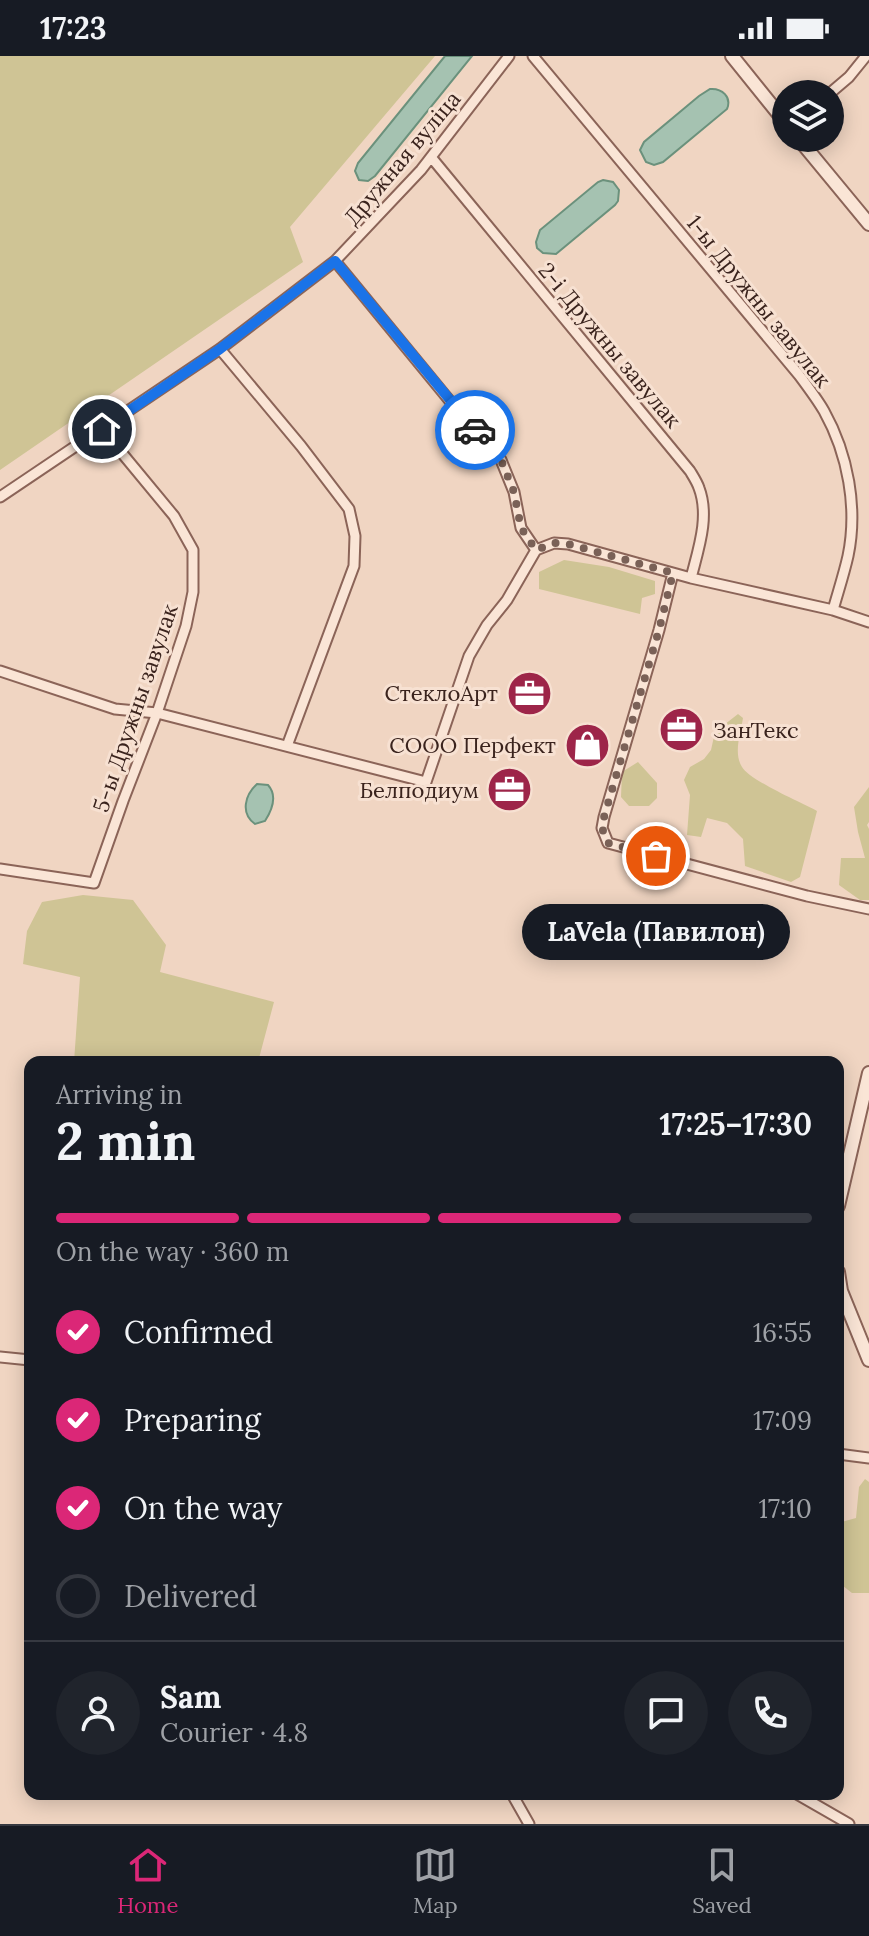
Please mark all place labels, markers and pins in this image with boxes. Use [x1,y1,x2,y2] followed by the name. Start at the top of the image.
[68,395,136,463] pin
[505,669,553,717] office icon: СтеклоАрт
[384,679,498,707] place label: СтеклоАрт
[658,706,706,754] office icon: ЗанТекс
[713,716,799,744] place label: ЗанТекс
[563,721,611,769] shop icon: СООО Перфект
[389,731,556,759] place label: СООО Перфект
[486,766,534,814] office icon: Белподиум
[359,776,479,804] place label: Белподиум
[622,822,690,890] pin
[522,904,790,960] callout: LaVela (Павилон)

